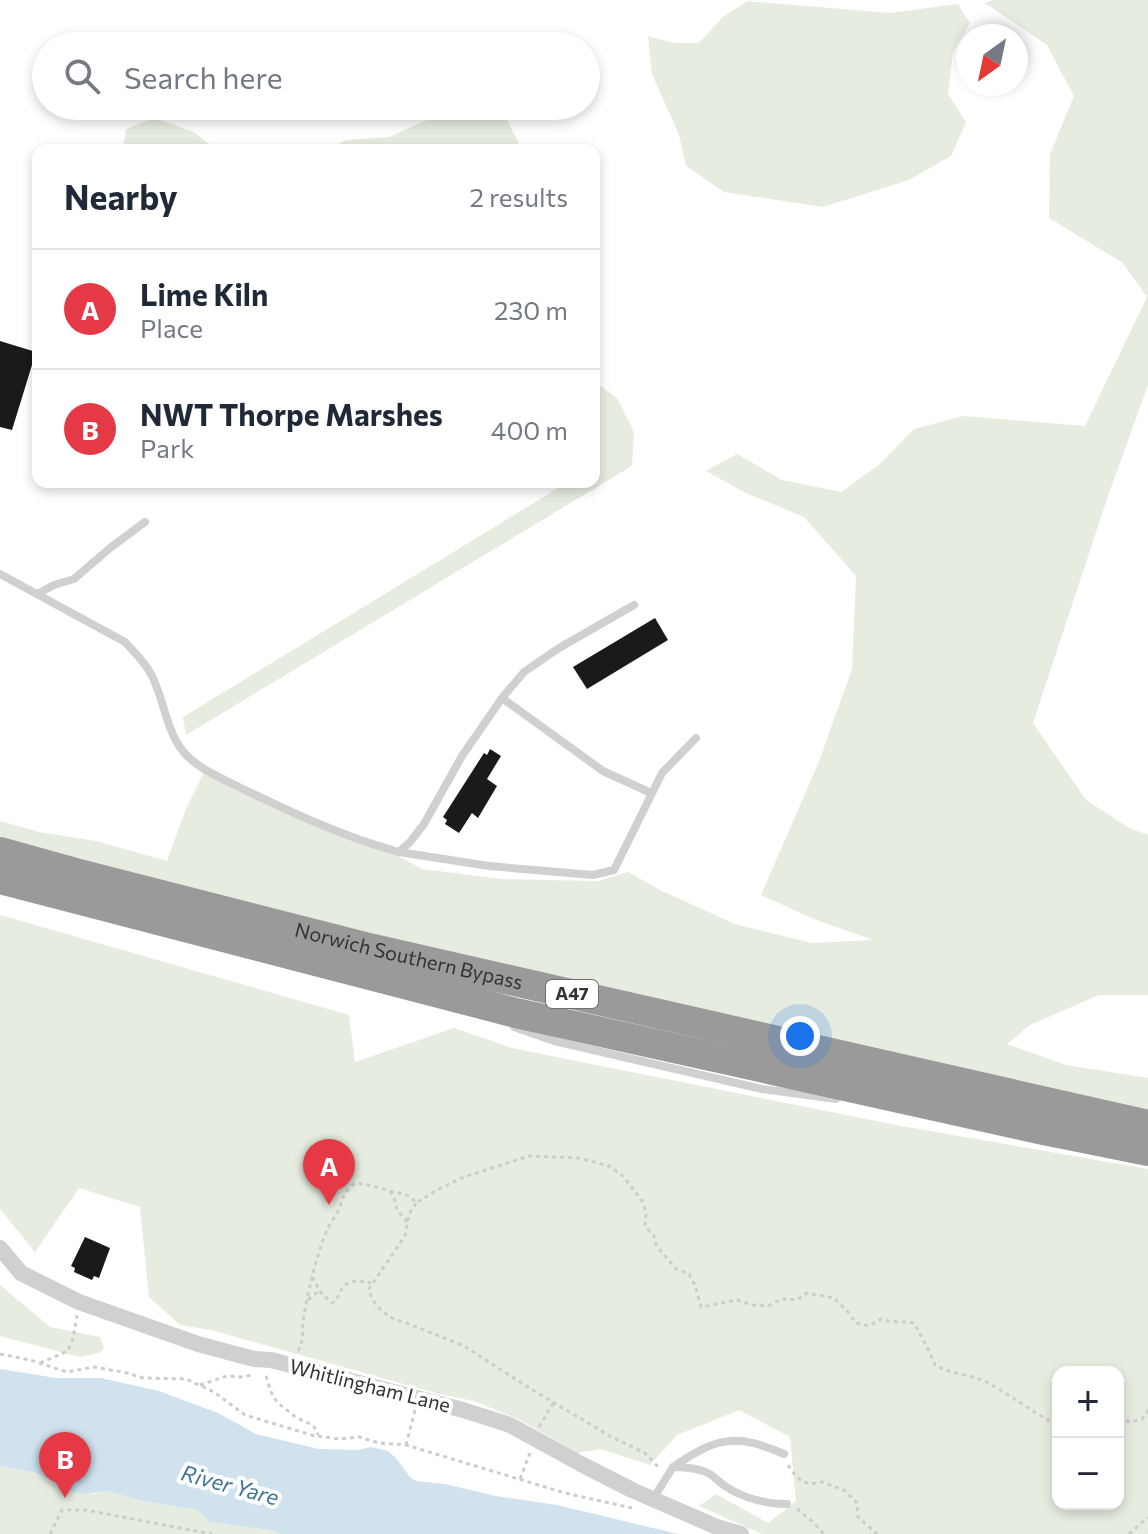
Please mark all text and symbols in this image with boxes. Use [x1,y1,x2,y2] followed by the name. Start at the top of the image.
[956,24,1028,96] north arrow
[32,32,600,120] search box
[60,54,104,98] icon: search
[124,58,283,95] text: Search here
[64,175,178,217] text: Nearby
[470,181,568,212] text: 2 results
[140,275,268,312] text: Lime Kiln
[81,294,99,325] text: A
[494,294,568,325] text: 230 m
[140,312,203,343] text: Place
[140,395,443,432] text: NWT Thorpe Marshes
[81,414,99,445] text: B
[491,414,568,445] text: 400 m
[140,432,194,463] text: Park
[293,917,525,994] street label: Norwich Southern Bypass
[546,980,598,1008] road number: A47
[780,1016,820,1056] your location
[303,1139,355,1205] pin: A
[287,1353,453,1417] street label: Whitlingham Lane
[1052,1366,1124,1510] map controls
[1052,1366,1124,1438] button: +
[39,1432,91,1498] pin: B
[1052,1438,1124,1510] button: −
[178,1459,282,1511] water label: River Yare

